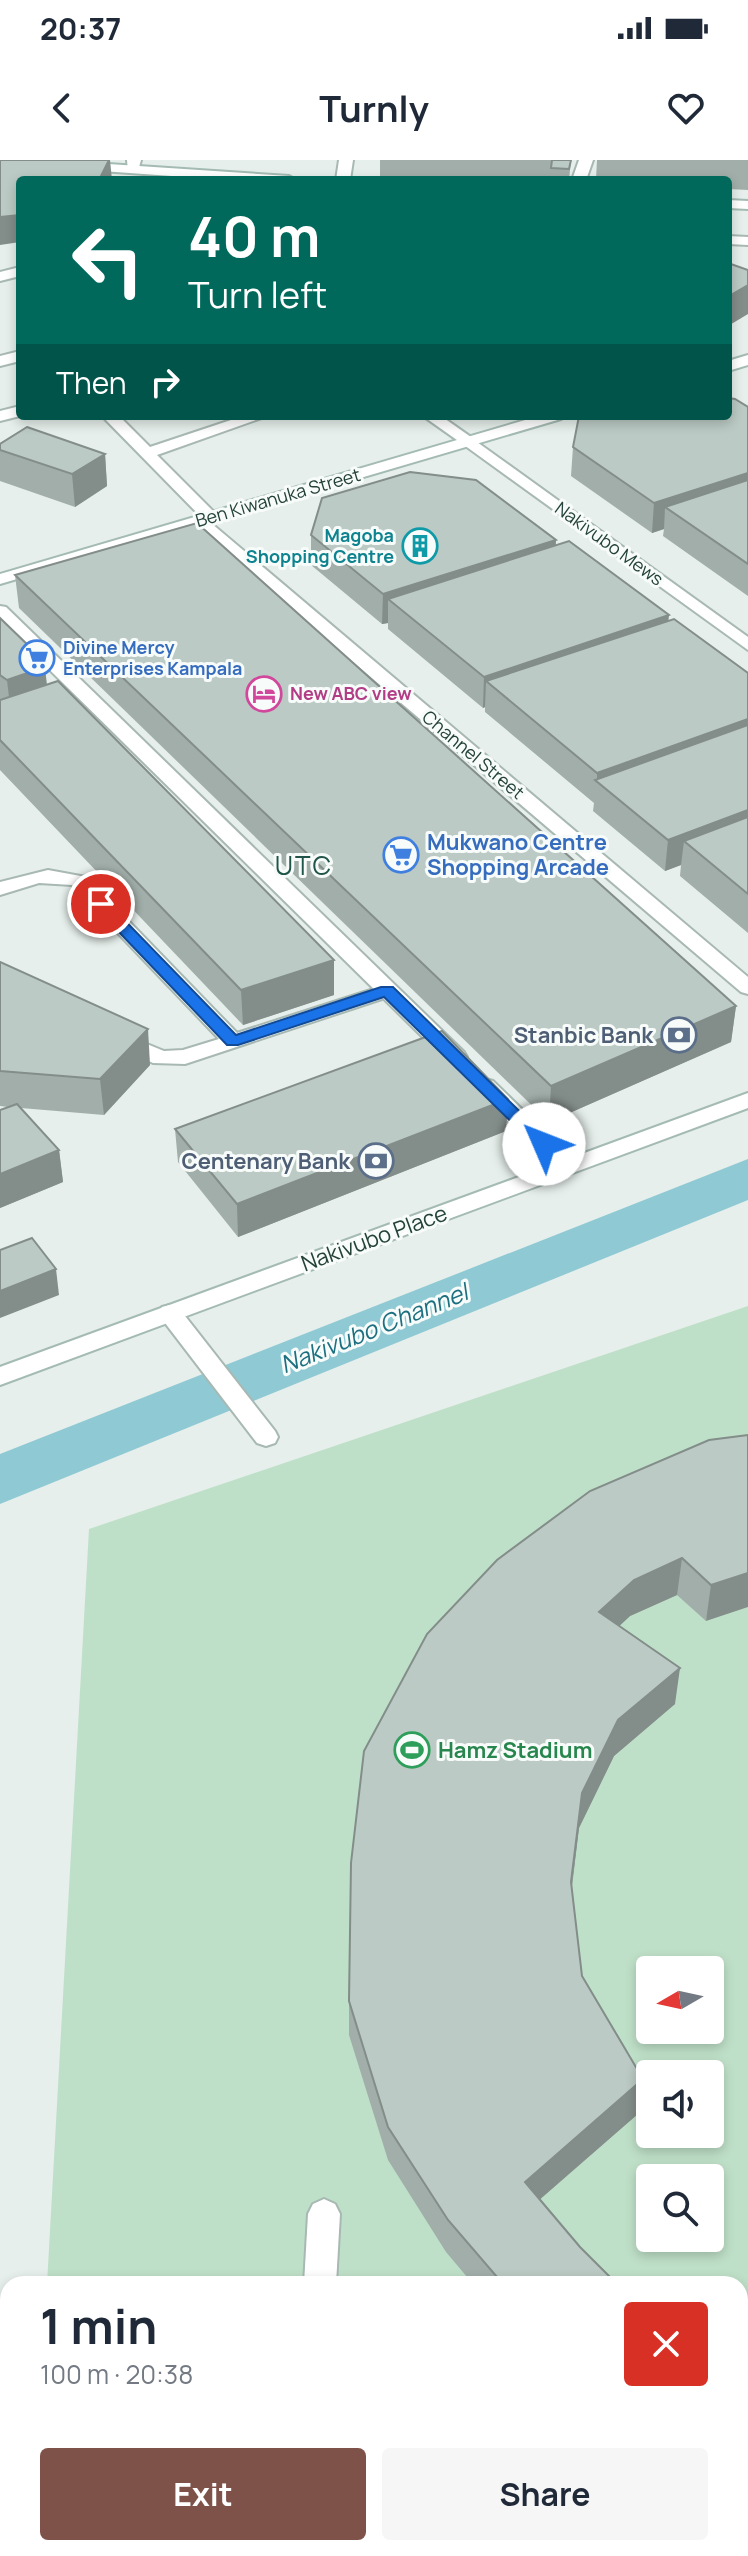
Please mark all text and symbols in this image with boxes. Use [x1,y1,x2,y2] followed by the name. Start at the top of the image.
[40,8,121,49] text: 20:37
[319,84,429,133] text: Turnly
[40,86,84,130] icon: back
[664,86,708,130] icon: heart
[188,197,320,274] text: 40 m
[56,208,160,312] icon: left
[188,270,327,319] text: Turn left
[143,360,187,404] icon: right
[56,362,127,403] text: Then
[192,462,363,532] street label: Ben Kiwanuka Street
[551,496,669,591] street label: Nakivubo Mews
[246,523,394,568] place label: Magoba Shopping Centre
[401,527,439,565] building icon: Magoba Shopping Centre
[63,635,242,680] place label: Divine Mercy Enterprises Kampala
[18,639,56,677] supermarket icon: Divine Mercy Enterprises Kampala
[245,675,283,713] hotel icon: New ABC view
[290,681,412,705] place label: New ABC view
[418,705,530,804] street label: Channel Street
[427,827,609,882] place label: Mukwano Centre Shopping Arcade
[382,836,420,874] supermarket icon: Mukwano Centre Shopping Arcade
[275,847,333,883] district label: UTC
[67,870,135,938] pin
[79,882,123,926] icon: arrive
[660,1016,698,1054] bank icon: Stanbic Bank
[514,1020,654,1050] place label: Stanbic Bank
[502,1102,586,1186] position arrow
[357,1142,395,1180] bank icon: Centenary Bank
[182,1146,351,1176] place label: Centenary Bank
[297,1198,451,1278] street label: Nakivubo Place
[275,1274,475,1380] water label: Nakivubo Channel
[393,1731,431,1769] sports icon: Hamz Stadium
[438,1735,592,1765] place label: Hamz Stadium
[636,1956,724,2044] north arrow
[636,1956,724,2252] map controls
[636,2060,724,2148] button: sound
[636,2164,724,2252] button: search
[40,2293,157,2358] text: 1 min
[624,2302,708,2386] button: close
[40,2356,193,2392] text: 100 m · 20:38
[40,2448,366,2540] button: Exit
[382,2448,708,2540] button: Share

